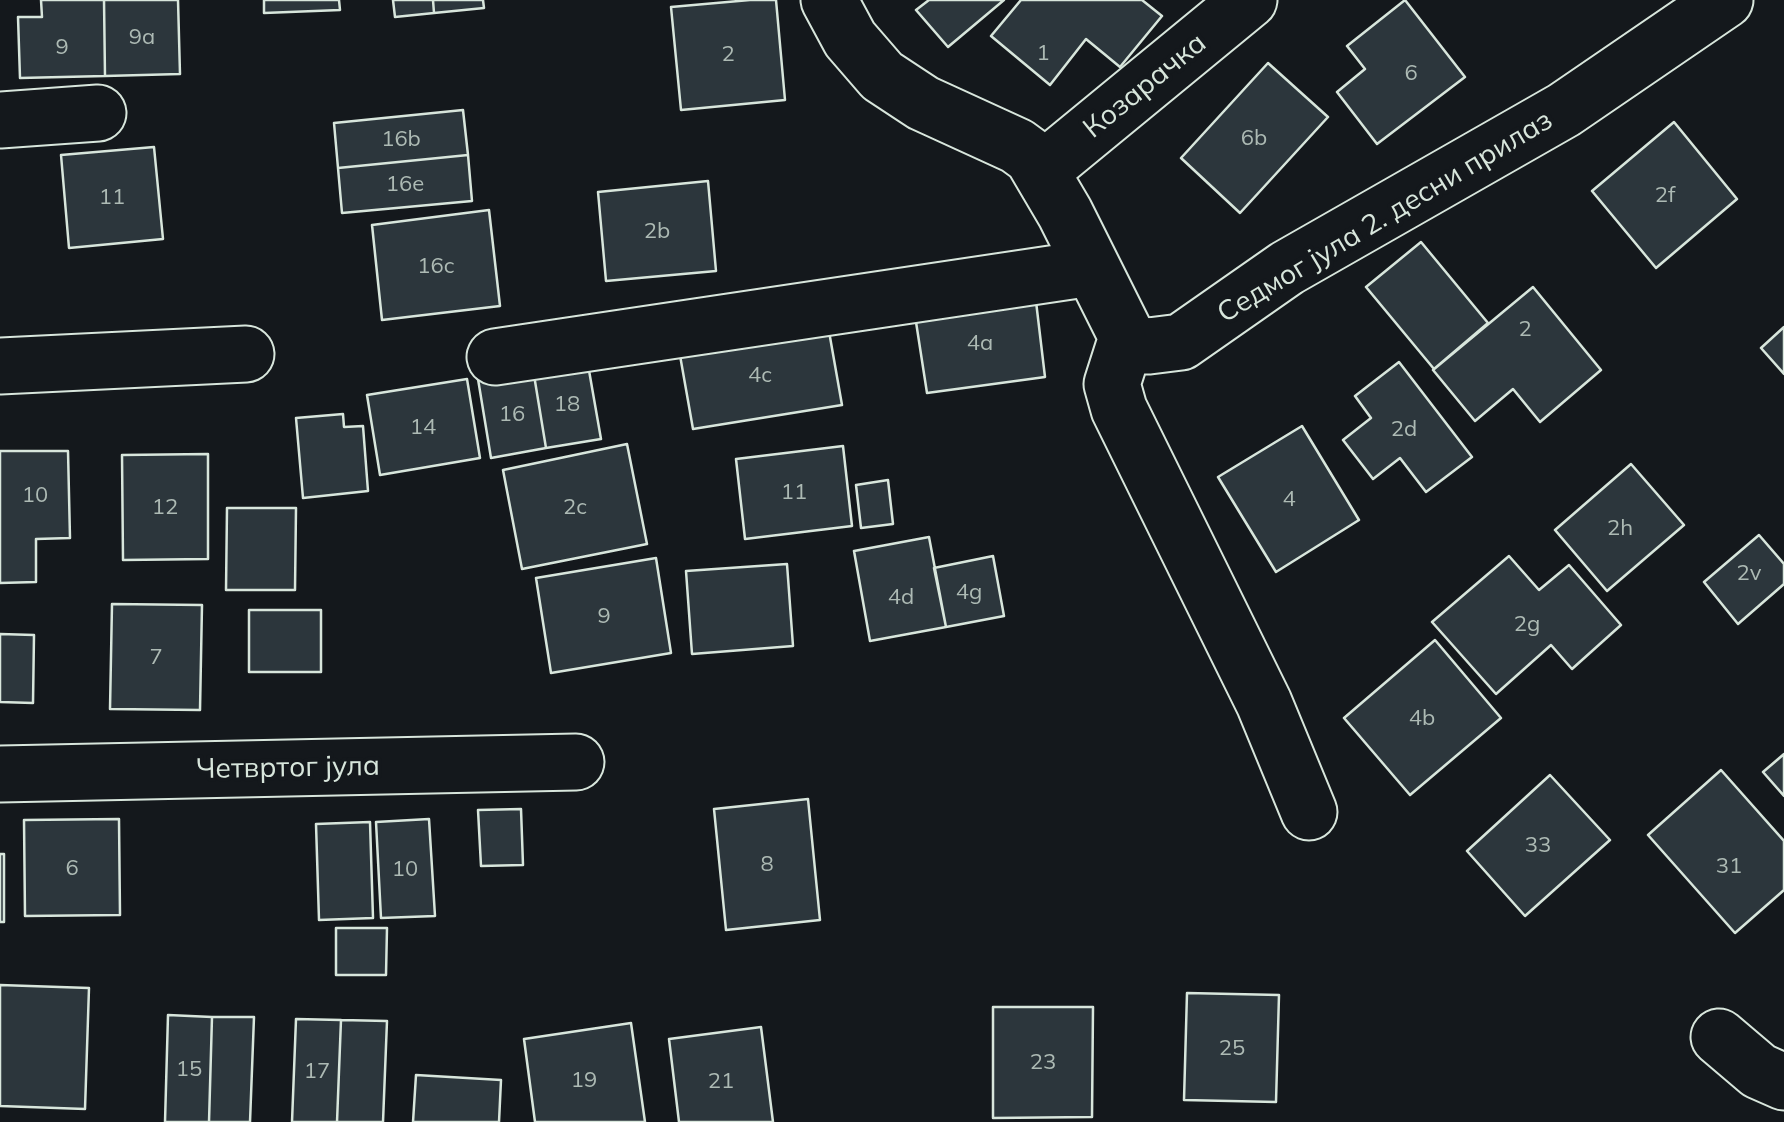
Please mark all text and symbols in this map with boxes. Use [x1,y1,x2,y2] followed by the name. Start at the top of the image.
[129,24,155,50] house number: 9a
[1077,26,1213,146] street label: Козарачка
[55,34,69,60] house number: 9
[1036,40,1050,66] house number: 1
[721,41,735,67] house number: 2
[1404,60,1418,86] house number: 6
[1212,104,1558,330] street label: Седмог јула 2. десни прилаз
[1241,125,1267,151] house number: 6b
[381,126,421,152] house number: 16b
[386,171,424,197] house number: 16e
[1655,182,1675,208] house number: 2f
[99,184,125,210] house number: 11
[644,218,670,244] house number: 2b
[417,253,455,279] house number: 16c
[1518,316,1532,342] house number: 2
[967,330,993,356] house number: 4a
[748,362,772,388] house number: 4c
[554,391,580,417] house number: 18
[499,401,525,427] house number: 16
[410,414,436,440] house number: 14
[1391,416,1417,442] house number: 2d
[781,479,807,505] house number: 11
[22,482,48,508] house number: 10
[1282,486,1296,512] house number: 4
[152,494,178,520] house number: 12
[563,494,587,520] house number: 2c
[1607,515,1633,541] house number: 2h
[1737,560,1761,586] house number: 2v
[956,579,982,605] house number: 4g
[888,584,914,610] house number: 4d
[597,603,611,629] house number: 9
[1514,611,1540,637] house number: 2g
[149,644,163,670] house number: 7
[1409,705,1435,731] house number: 4b
[196,750,380,786] street label: Четвртог јула
[1525,832,1551,858] house number: 33
[760,851,774,877] house number: 8
[1716,853,1742,879] house number: 31
[65,855,79,881] house number: 6
[392,856,418,882] house number: 10
[1219,1035,1245,1061] house number: 25
[1030,1049,1056,1075] house number: 23
[176,1056,202,1082] house number: 15
[304,1058,330,1084] house number: 17
[571,1067,597,1093] house number: 19
[708,1068,734,1094] house number: 21

